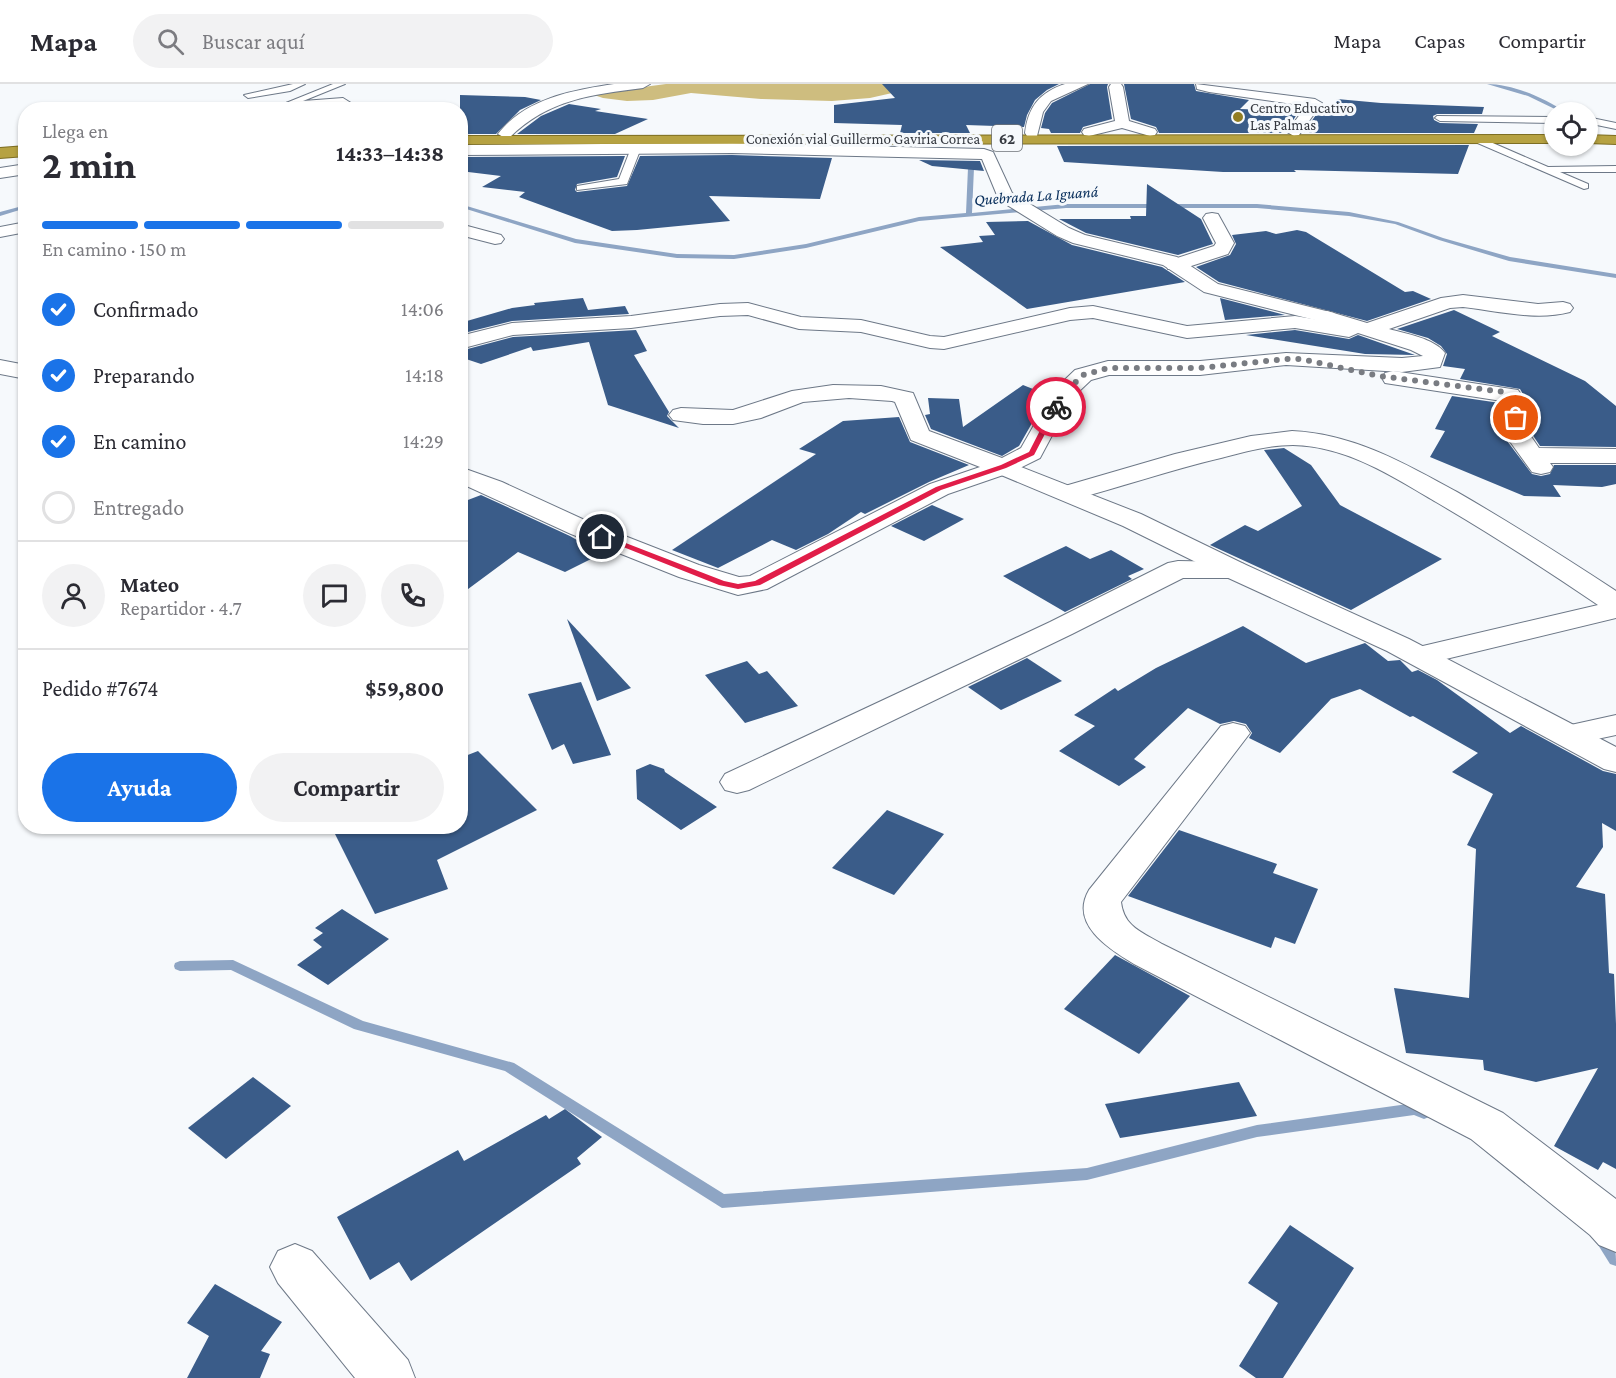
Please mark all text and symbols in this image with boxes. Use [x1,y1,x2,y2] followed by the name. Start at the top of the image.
[133,14,553,68] search box
[154,25,187,58] icon: search
[30,26,97,57] text: Mapa
[202,29,305,54] text: Buscar aquí
[1333,29,1381,53] text: Mapa
[1414,29,1465,53] text: Capas
[1498,29,1586,53] text: Compartir
[1250,100,1354,133] place label: Centro Educativo Las Palmas
[1544,102,1598,156] map controls
[1544,102,1598,156] button: locate
[1231,110,1245,124] marker: Centro Educativo Las Palmas
[42,120,108,142] text: Llega en
[992,125,1022,151] road number: 62
[746,131,980,147] street label: Conexión vial Guillermo Gaviria Correa
[336,141,444,166] text: 14:33–14:38
[42,143,136,186] text: 2 min
[973,183,1099,209] water label: Quebrada La Iguaná
[42,238,186,260] text: En camino · 150 m
[42,293,75,326] icon: check
[93,297,199,322] text: Confirmado
[401,298,444,320] text: 14:06
[42,359,75,392] icon: check
[93,363,195,388] text: Preparando
[405,364,444,386] text: 14:18
[1026,377,1086,437] courier
[1040,391,1073,424] icon: bike
[1490,392,1541,443] pin
[1499,401,1532,434] icon: bag
[42,425,75,458] icon: check
[93,429,186,454] text: En camino
[403,430,444,452] text: 14:29
[93,495,184,520] text: Entregado
[576,511,627,562] pin
[585,520,618,553] icon: home
[42,564,105,627] button: person
[303,564,366,627] button: chat
[381,564,444,627] button: phone
[120,572,179,597] text: Mateo
[120,597,242,619] text: Repartidor · 4.7
[42,676,158,701] text: Pedido #7674
[365,676,444,701] text: $59,800
[42,753,237,822] button: Ayuda
[249,753,444,822] button: Compartir

